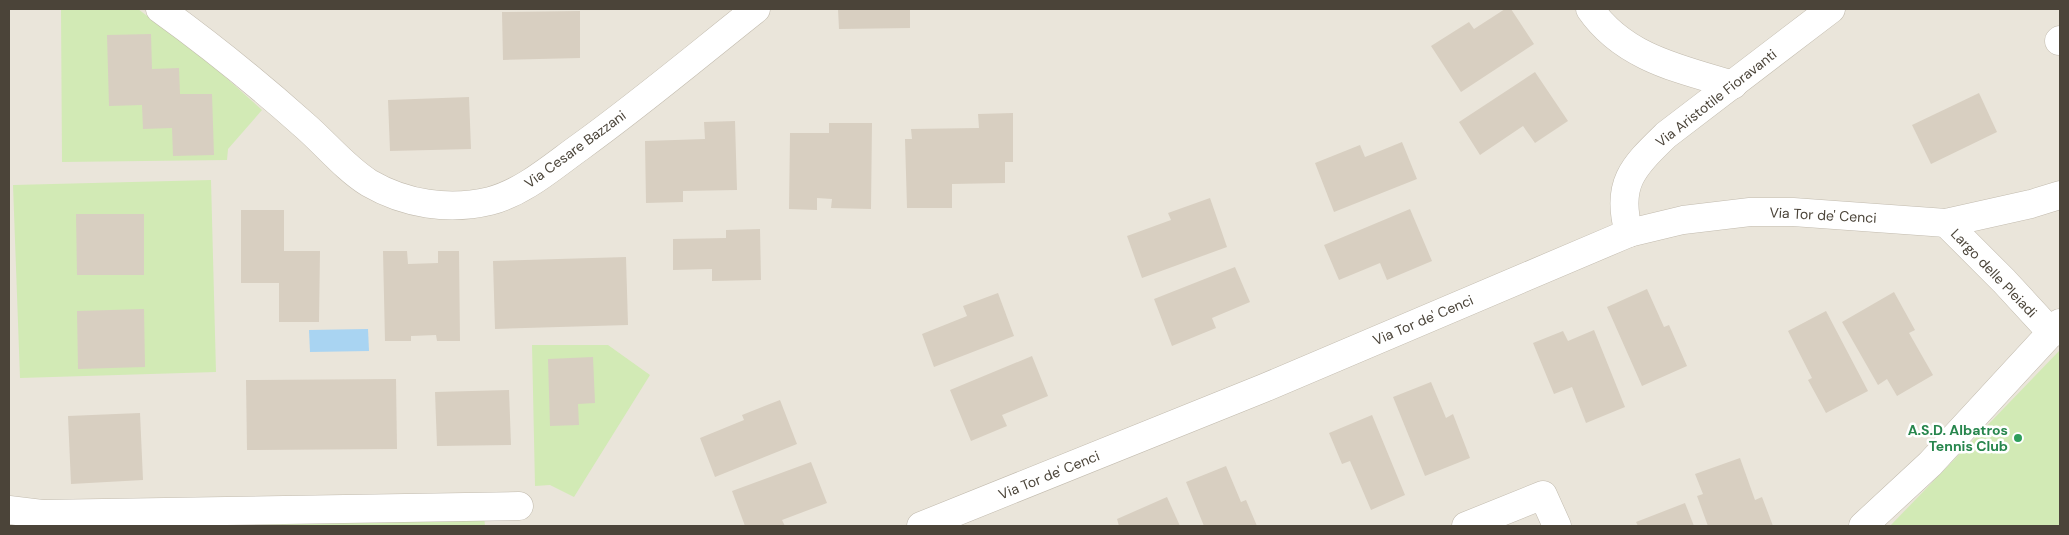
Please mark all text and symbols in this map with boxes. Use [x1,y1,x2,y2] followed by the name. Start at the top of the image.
[1652,45,1780,151] street label: Via Aristotile Fioravanti
[521,106,629,192] street label: Via Cesare Bazzani
[1769,203,1877,227] street label: Via Tor de' Cenci
[1947,225,2041,321] street label: Largo delle Pleiadi
[1370,291,1476,349] street label: Via Tor de' Cenci
[1908,421,2008,455] place label: A.S.D. Albatros Tennis Club
[2012,432,2024,444] marker: A.S.D. Albatros Tennis Club
[996,447,1102,503] street label: Via Tor de' Cenci

